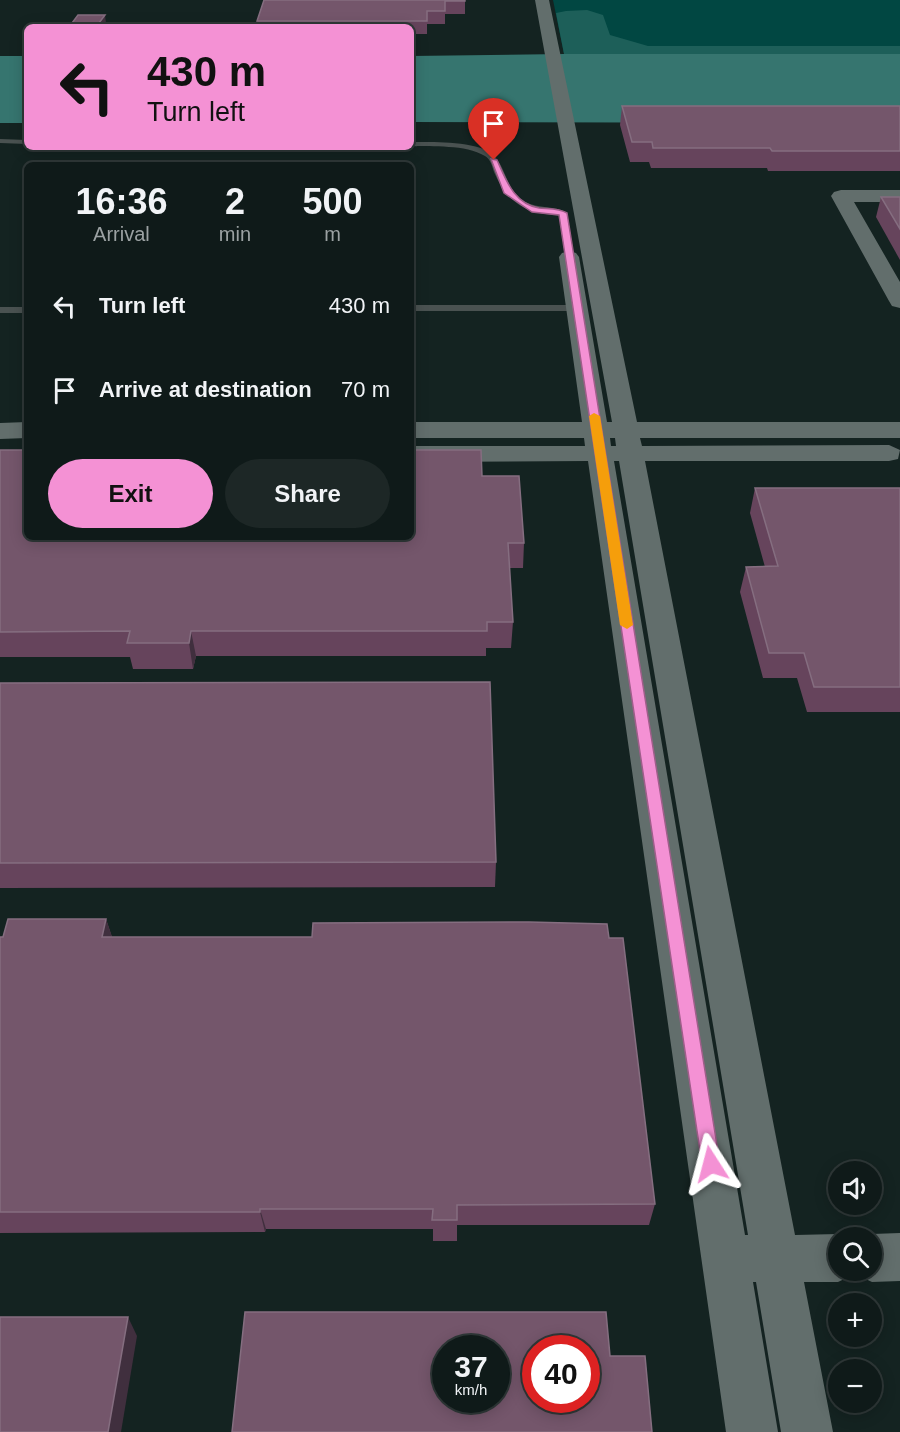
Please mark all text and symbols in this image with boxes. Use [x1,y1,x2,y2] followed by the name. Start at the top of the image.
[48,48,126,126] icon: left
[147,48,266,95] text: 430 m
[147,97,245,127] text: Turn left
[468,98,519,160] pin
[477,107,510,140] icon: arrive
[75,181,167,222] text: 16:36
[225,181,245,222] text: 2
[302,181,363,222] text: 500
[93,223,150,245] text: Arrival
[219,223,251,245] text: min
[324,223,341,245] text: m
[48,290,81,323] icon: left
[99,293,185,318] text: Turn left
[329,293,390,318] text: 430 m
[48,374,81,407] icon: arrive
[99,377,312,402] text: Arrive at destination
[341,377,390,402] text: 70 m
[48,459,213,528] button: Exit
[225,459,390,528] button: Share
[679,1132,743,1196] position arrow
[828,1161,882,1413] map controls
[828,1161,882,1215] button: sound
[828,1227,882,1281] button: search
[828,1293,882,1347] button: +
[522,1335,600,1413] speed limit sign: 40
[454,1350,488,1383] text: 37
[828,1359,882,1413] button: −
[455,1381,487,1398] text: km/h

